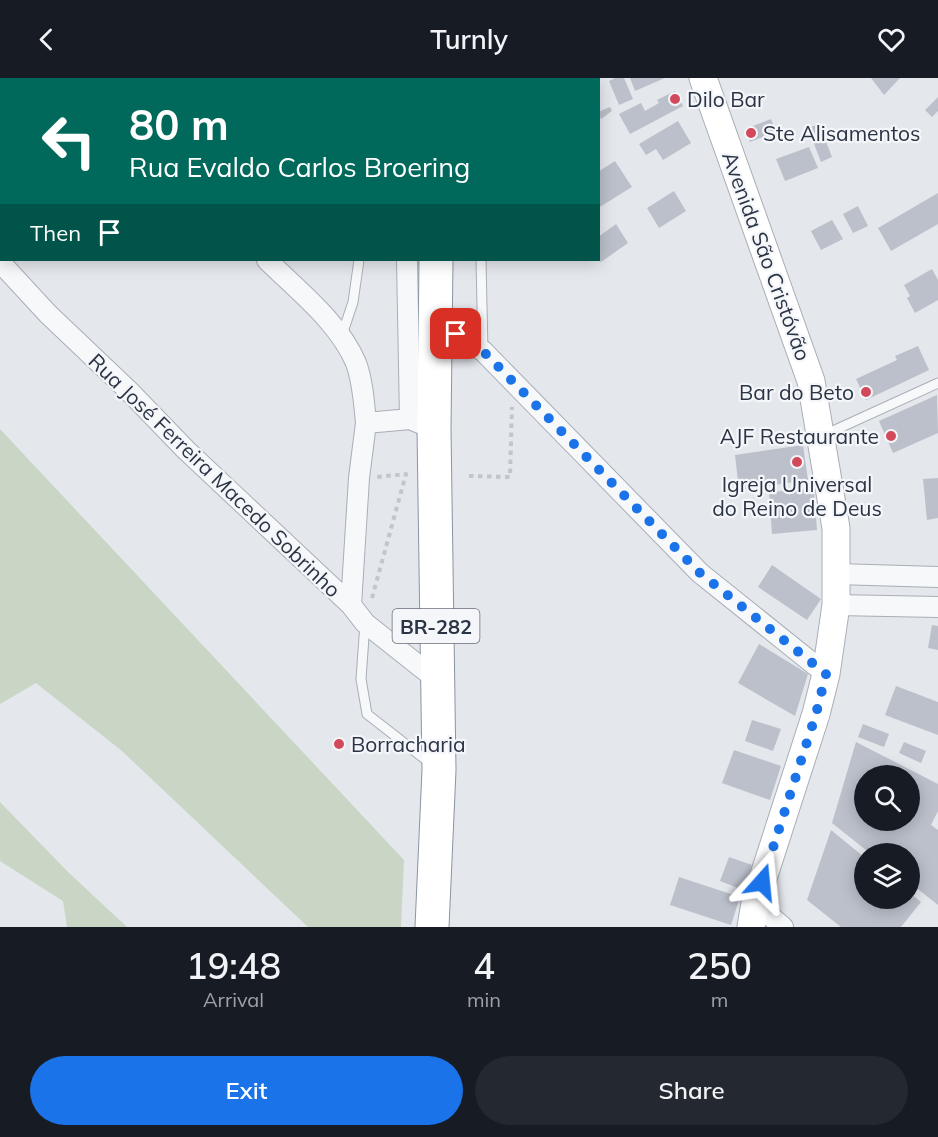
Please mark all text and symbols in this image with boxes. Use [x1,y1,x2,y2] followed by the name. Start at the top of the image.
[430,22,508,56] text: Turnly
[30,23,63,56] icon: back
[875,23,908,56] icon: heart
[687,86,765,112] place label: Dilo Bar
[668,92,682,106] marker: Dilo Bar
[129,98,229,151] text: 80 m
[30,102,108,180] icon: left
[763,120,920,146] place label: Ste Alisamentos
[744,126,758,140] marker: Ste Alisamentos
[717,148,817,364] street label: Avenida São Cristóvão
[129,150,470,184] text: Rua Evaldo Carlos Broering
[93,216,126,249] icon: arrive
[30,219,81,247] text: Then
[430,308,481,359] pin
[439,317,472,350] icon: arrive
[84,348,346,602] street label: Rua José Ferreira Macedo Sobrinho
[739,379,854,405] place label: Bar do Beto
[859,385,873,399] marker: Bar do Beto
[720,423,879,449] place label: AJF Restaurante
[884,429,898,443] marker: AJF Restaurante
[790,455,804,469] marker: Igreja Universal do Reino de Deus
[712,471,882,521] place label: Igreja Universal do Reino de Deus
[392,609,480,643] road number: BR-282
[351,731,466,757] place label: Borracharia
[332,737,346,751] marker: Borracharia
[854,765,920,909] map controls
[854,765,920,831] button: search
[854,843,920,909] button: layers
[730,850,794,914] position arrow
[186,943,281,988] text: 19:48
[473,943,495,988] text: 4
[687,943,752,988] text: 250
[203,987,264,1012] text: Arrival
[467,987,501,1012] text: min
[711,987,728,1012] text: m
[30,1056,463,1125] button: Exit
[475,1056,908,1125] button: Share

